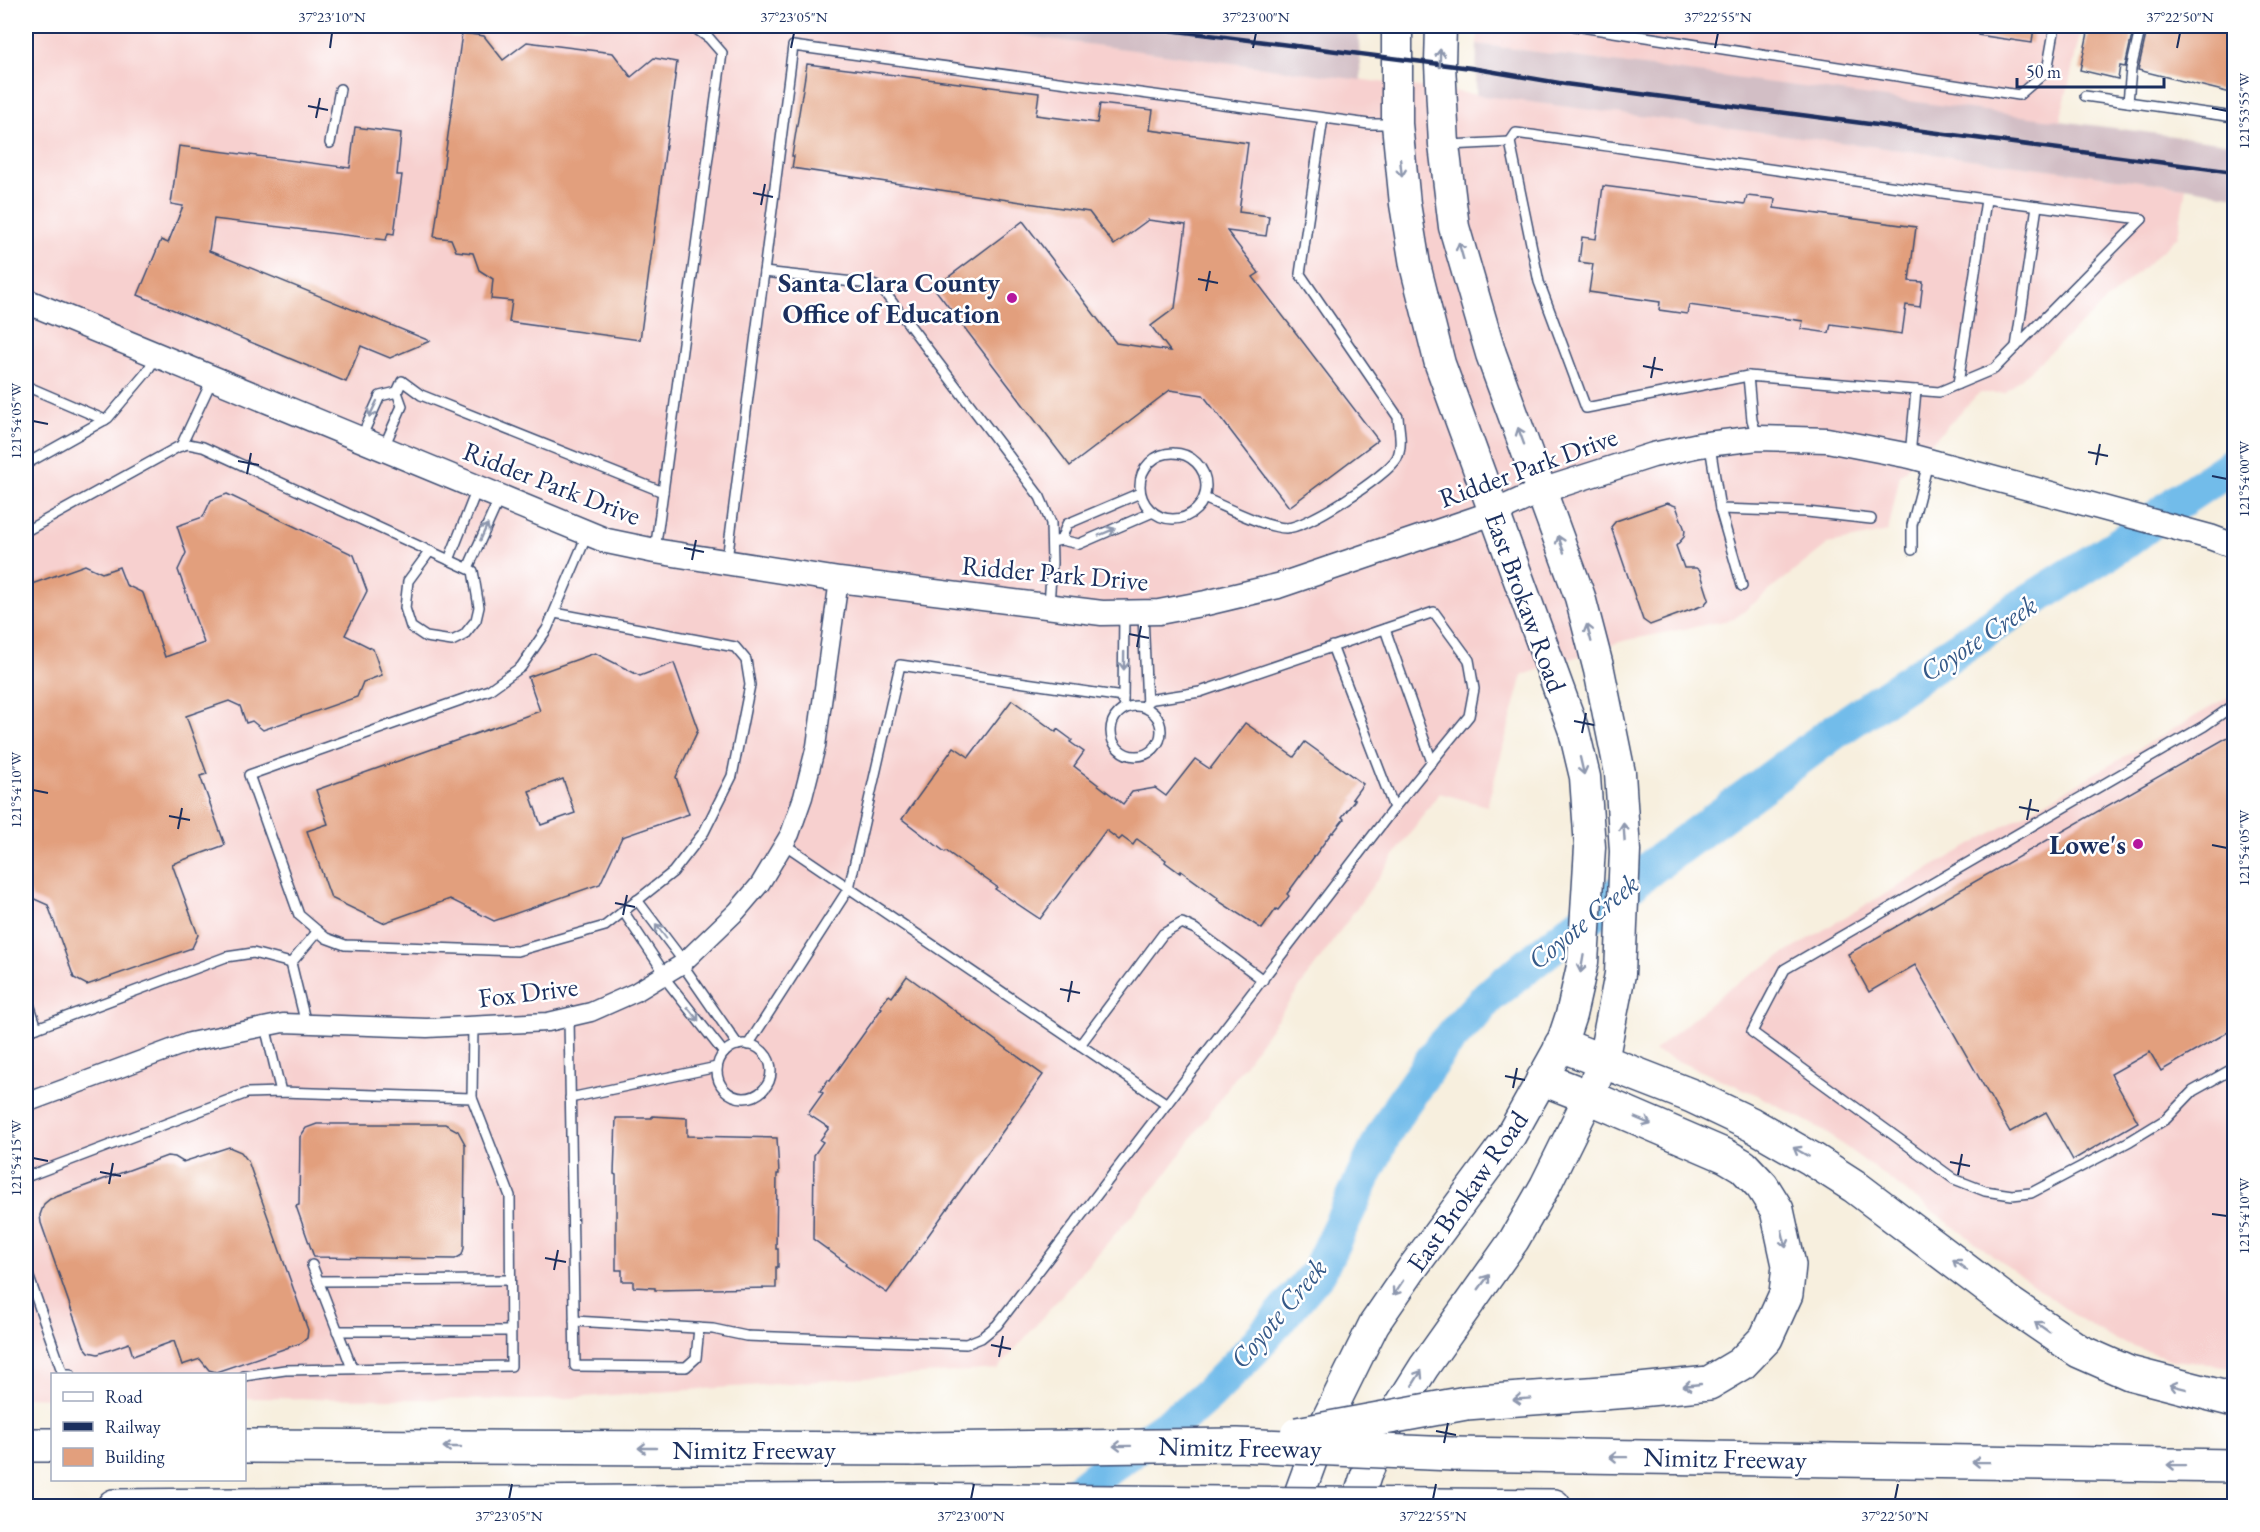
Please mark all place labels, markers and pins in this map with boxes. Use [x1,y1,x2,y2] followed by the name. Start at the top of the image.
[778,265,1001,331] place label: Santa Clara County Office of Education
[1005,291,1019,305] marker: Santa Clara County Office of Education
[2049,827,2126,862] place label: Lowe's
[2131,837,2145,851] marker: Lowe's

